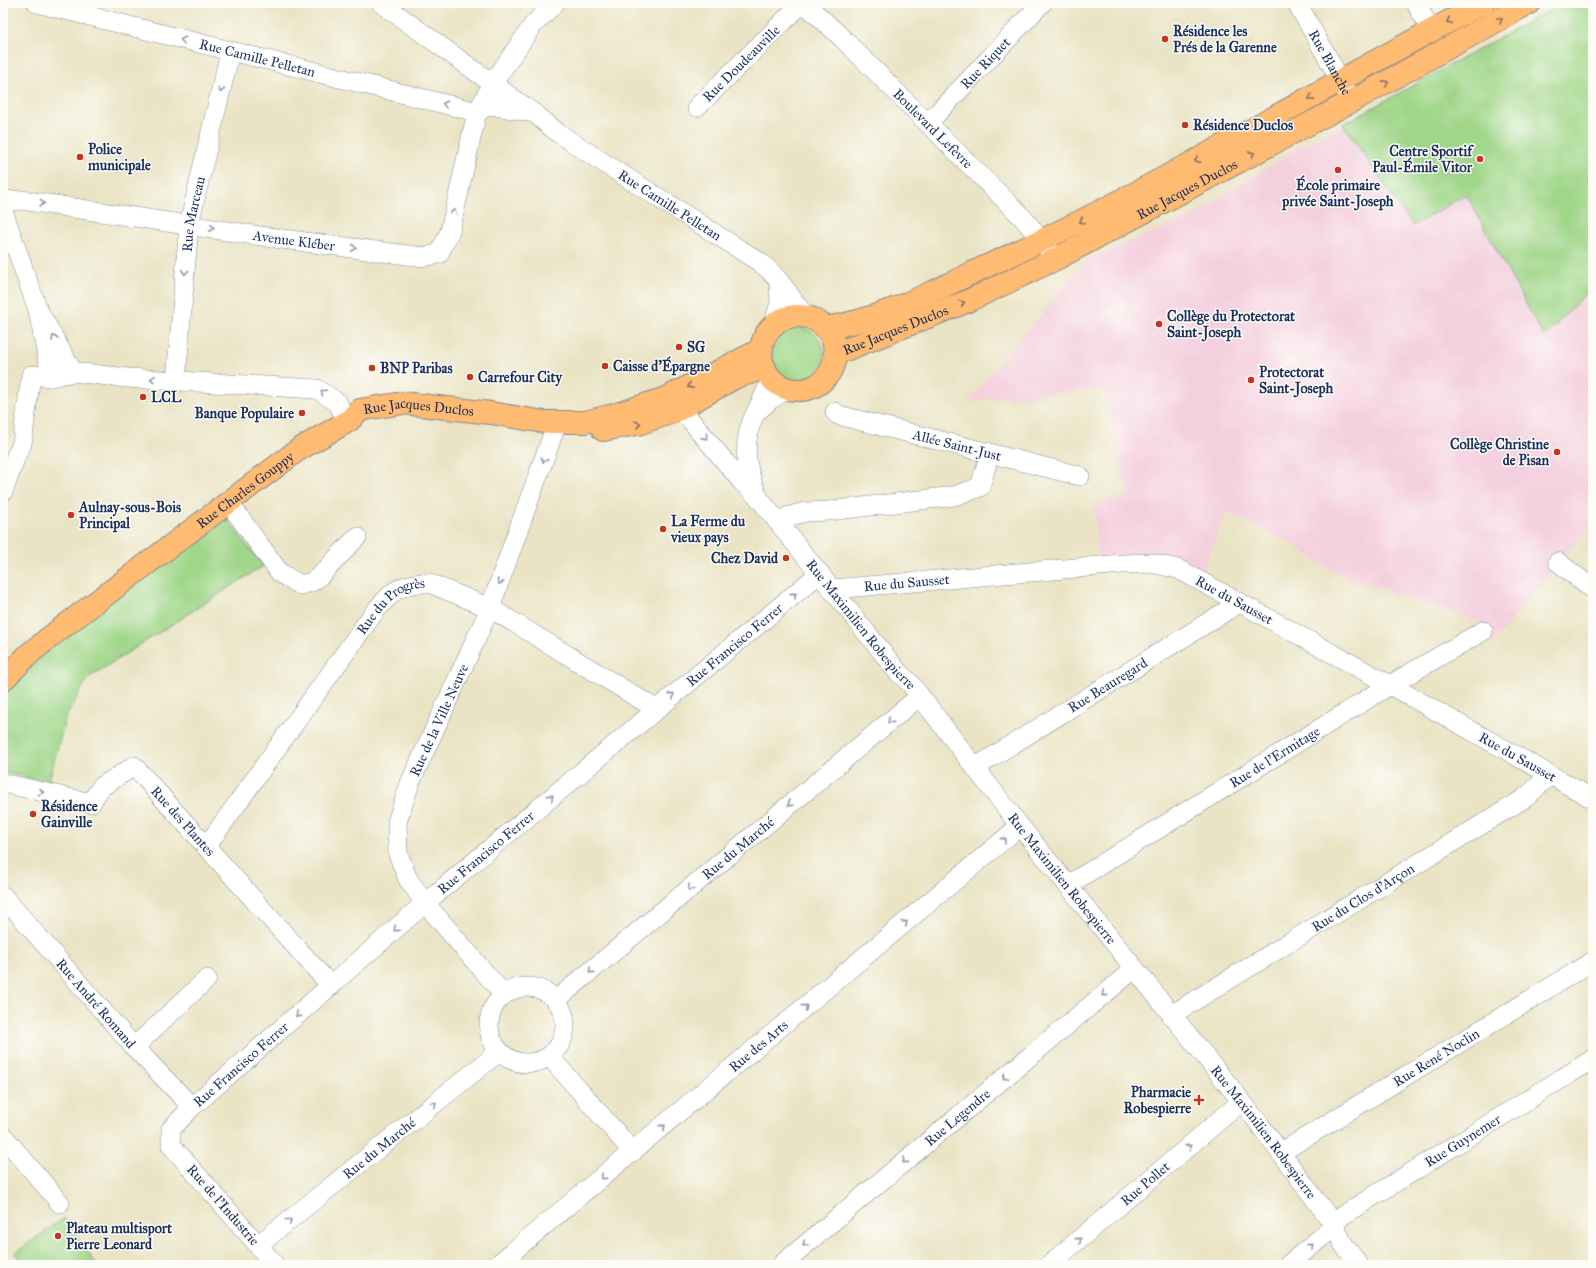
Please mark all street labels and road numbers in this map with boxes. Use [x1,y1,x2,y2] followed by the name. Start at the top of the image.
[699,21,783,105] street label: Rue Doudeauville
[1305,27,1355,98] street label: Rue Blanche
[957,33,1014,92] street label: Rue Riquet
[198,35,318,80] street label: Rue Camille Pelletan
[890,85,977,172] street label: Boulevard Lefèvre
[1134,155,1240,223] street label: Rue Jacques Duclos
[615,166,725,244] street label: Rue Camille Pelletan
[178,174,209,253] street label: Rue Marceau
[251,226,337,254] street label: Avenue Kléber
[840,301,950,359] street label: Rue Jacques Duclos
[362,394,475,420] street label: Rue Jacques Duclos
[910,425,1003,464] street label: Allée Saint-Just
[193,448,297,532] street label: Rue Charles Gouppy
[803,556,920,693] street label: Rue Maximilien Robespierre
[863,570,950,595] street label: Rue du Sausset
[1193,572,1276,628] street label: Rue du Sausset
[353,574,425,638] street label: Rue du Progrès
[683,599,787,690] street label: Rue Francisco Ferrer
[1065,654,1150,716] street label: Rue Beauregard
[406,661,472,779] street label: Rue de la Ville Neuve
[1226,722,1323,791] street label: Rue de l'Ermitage
[1476,728,1560,785] street label: Rue du Sausset
[147,782,219,859] street label: Rue des Plantes
[434,807,538,898] street label: Rue Francisco Ferrer
[1004,809,1120,948] street label: Rue Maximilien Robespierre
[698,813,777,883] street label: Rue du Marché
[1308,859,1418,935] street label: Rue du Clos d'Arçon
[53,955,140,1052] street label: Rue André Romand
[725,1016,791,1075] street label: Rue des Arts
[190,1018,292,1111] street label: Rue Francisco Ferrer
[1390,1024,1483,1090] street label: Rue René Noclin
[1207,1062,1320,1202] street label: Rue Maximilien Robespierre
[921,1085,994,1150] street label: Rue Legendre
[1421,1110,1504,1171] street label: Rue Guynemer
[339,1114,419,1182] street label: Rue du Marché
[1117,1158,1173,1209] street label: Rue Pollet
[183,1161,263,1249] street label: Rue de l'Industrie

